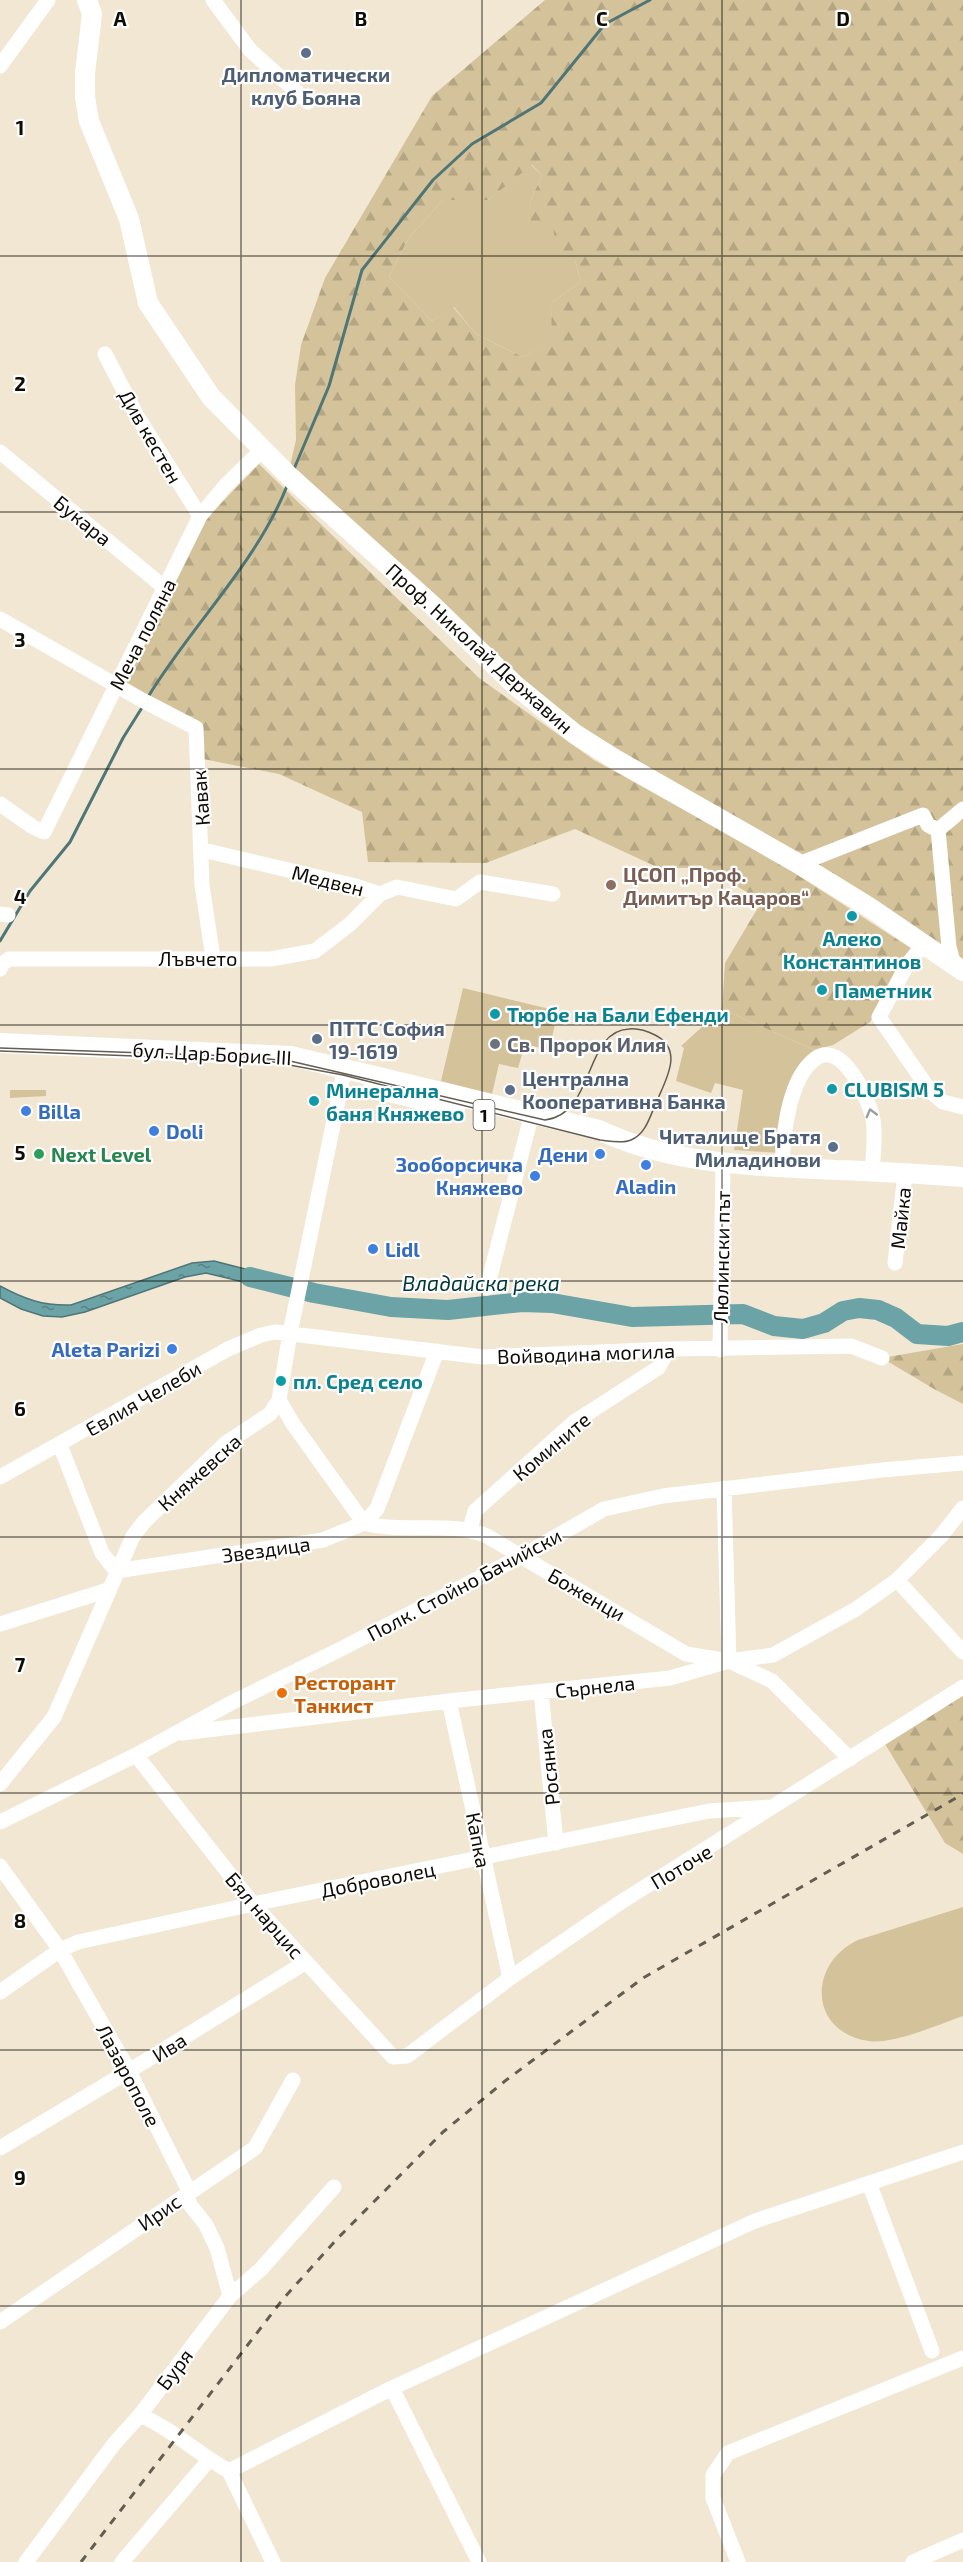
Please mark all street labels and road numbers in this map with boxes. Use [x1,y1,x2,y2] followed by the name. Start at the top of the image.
[114,385,188,487] street label: Див кестен
[49,490,117,551] street label: Букара
[382,558,578,738] street label: Проф. Николай Державин
[104,574,180,694] street label: Меча поляна
[186,769,214,827] street label: Кавак
[289,859,367,901] street label: Медвен
[159,946,237,970] street label: Лъвчето
[132,1037,292,1070] street label: бул. Цар Борис III
[474,1100,494,1130] road number: 1
[885,1186,915,1250] street label: Майка
[708,1190,734,1324] street label: Люлински път
[497,1338,675,1368] street label: Войводина могила
[81,1355,205,1441] street label: Евлия Челеби
[507,1407,595,1485] street label: Комините
[152,1428,246,1516] street label: Княжевска
[363,1523,565,1645] street label: Полк. Стойно Бачийски
[220,1531,312,1567] street label: Звездица
[544,1562,630,1626] street label: Боженци
[554,1670,636,1702] street label: Сърнела
[532,1727,564,1807] street label: Росянка
[462,1810,496,1870] street label: Капка
[646,1838,716,1894] street label: Поточе
[319,1856,437,1902] street label: Доброволец
[221,1867,309,1963] street label: Бял нарцис
[92,2020,166,2130] street label: Лазарополе
[147,2027,191,2067] street label: Ива
[133,2189,185,2235] street label: Ирис
[151,2344,198,2395] street label: Буря

